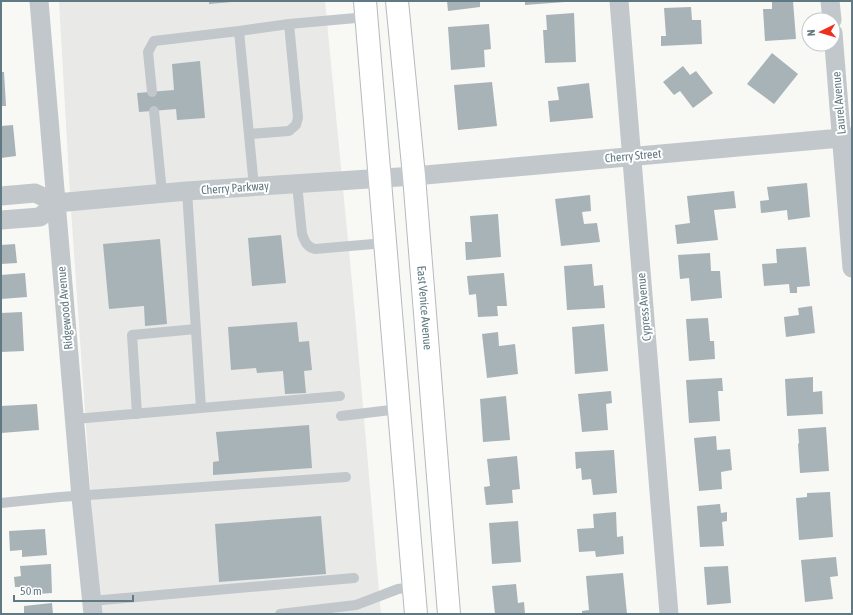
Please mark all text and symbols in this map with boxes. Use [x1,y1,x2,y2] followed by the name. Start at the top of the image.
[801,12,841,52] north arrow
[805,29,817,37] text: N
[829,71,849,135] street label: Laurel Avenue
[604,147,662,165] street label: Cherry Street
[201,179,269,197] street label: Cherry Parkway
[414,265,435,350] street label: East Venice Avenue
[54,266,76,350] street label: Ridgewood Avenue
[634,272,654,342] street label: Cypress Avenue
[14,577,133,603] scale bar
[20,584,42,598] text: 50 m

